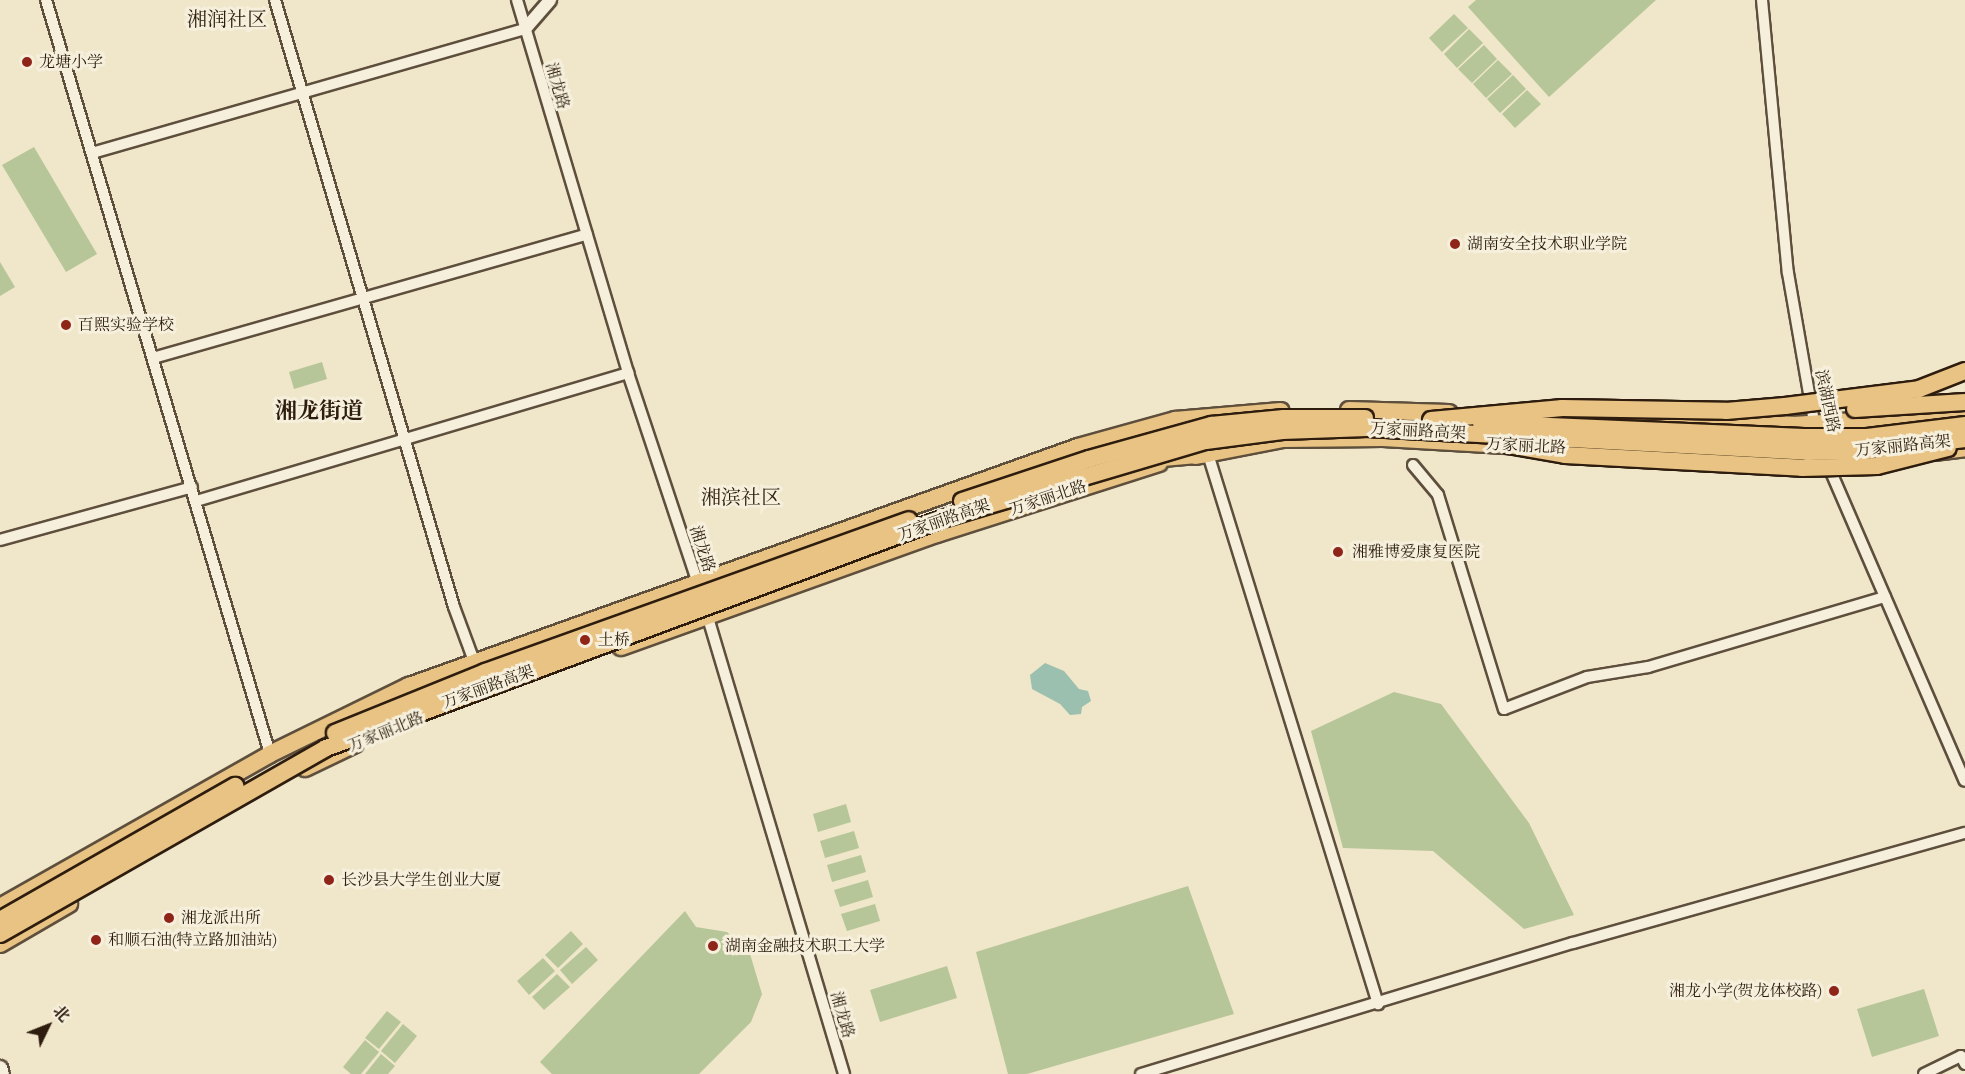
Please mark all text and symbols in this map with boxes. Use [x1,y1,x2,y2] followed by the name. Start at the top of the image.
[187,7,267,31] district label: 湘润社区
[39,52,103,72] place label: 龙塘小学
[20,55,34,69] marker: 龙塘小学
[541,60,573,112] street label: 湘龙路
[1467,234,1627,254] place label: 湖南安全技术职业学院
[1448,237,1462,251] marker: 湖南安全技术职业学院
[78,315,174,335] place label: 百熙实验学校
[59,318,73,332] marker: 百熙实验学校
[1811,368,1843,434] street label: 滨湖西路
[275,399,363,425] district label: 湘龙街道
[1370,419,1466,443] street label: 万家丽路高架
[1854,431,1952,461] street label: 万家丽路高架
[1486,434,1566,458] street label: 万家丽北路
[1007,477,1089,519] street label: 万家丽北路
[701,485,781,509] district label: 湘滨社区
[895,495,993,545] street label: 万家丽路高架
[685,523,719,575] street label: 湘龙路
[1352,542,1480,562] place label: 湘雅博爱康复医院
[1329,543,1347,561] marker: 湘雅博爱康复医院
[598,630,630,650] place label: 土桥
[576,631,594,649] marker: 土桥
[440,662,536,712] street label: 万家丽路高架
[345,708,427,756] street label: 万家丽北路
[341,870,501,890] place label: 长沙县大学生创业大厦
[322,873,336,887] marker: 长沙县大学生创业大厦
[181,908,261,928] place label: 湘龙派出所
[162,911,176,925] marker: 湘龙派出所
[108,930,277,950] place label: 和顺石油(特立路加油站)
[89,933,103,947] marker: 和顺石油(特立路加油站)
[725,936,885,956] place label: 湖南金融技术职工大学
[706,939,720,953] marker: 湖南金融技术职工大学
[1669,981,1822,1001] place label: 湘龙小学(贺龙体校路)
[1827,984,1841,998] marker: 湘龙小学(贺龙体校路)
[826,989,858,1041] street label: 湘龙路
[18,996,78,1056] north arrow
[49,1001,74,1026] text: 北

